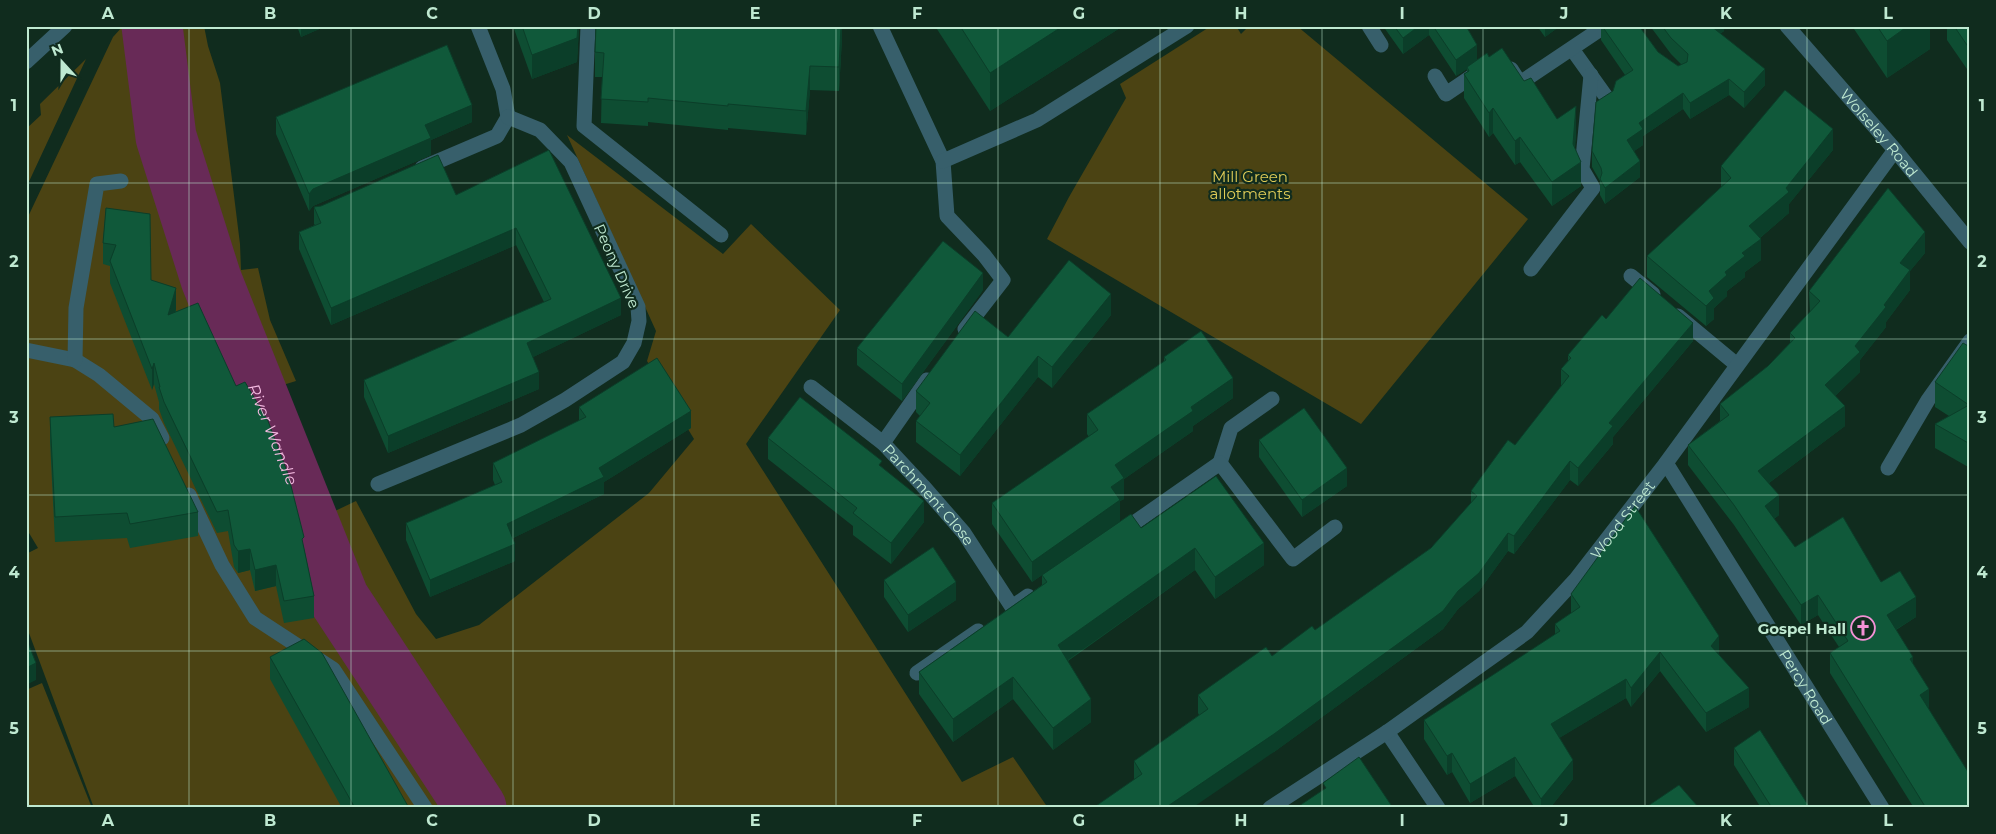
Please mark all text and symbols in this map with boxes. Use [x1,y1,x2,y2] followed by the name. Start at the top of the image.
[101,4,115,23] text: A
[264,4,276,23] text: B
[426,4,438,23] text: C
[587,4,601,23] text: D
[750,4,760,23] text: E
[912,4,922,23] text: F
[1073,4,1085,23] text: G
[1235,4,1247,23] text: H
[1399,4,1405,23] text: I
[1559,4,1568,23] text: J
[1720,4,1733,23] text: K
[1883,4,1893,23] text: L
[38,38,88,88] north arrow
[49,39,66,60] text: N
[1836,85,1922,180] street label: Wolseley Road
[11,96,17,115] text: 1
[1979,96,1985,115] text: 1
[1210,167,1290,203] park label: Mill Green allotments
[590,221,644,311] street label: Peony Drive
[9,252,19,271] text: 2
[1977,252,1987,271] text: 2
[244,381,302,488] water label: River Wandle
[8,408,19,427] text: 3
[1976,408,1987,427] text: 3
[879,440,979,549] street label: Parchment Close
[1586,477,1658,563] street label: Wood Street
[8,563,20,582] text: 4
[1976,563,1988,582] text: 4
[1850,615,1876,641] church icon: Gospel Hall
[1758,619,1846,638] place label: Gospel Hall
[1775,646,1837,728] street label: Percy Road
[9,719,19,738] text: 5
[1977,719,1987,738] text: 5
[101,811,115,830] text: A
[264,811,276,830] text: B
[426,811,438,830] text: C
[587,811,601,830] text: D
[750,811,760,830] text: E
[912,811,922,830] text: F
[1073,811,1085,830] text: G
[1235,811,1247,830] text: H
[1399,811,1405,830] text: I
[1559,811,1568,830] text: J
[1720,811,1733,830] text: K
[1883,811,1893,830] text: L

